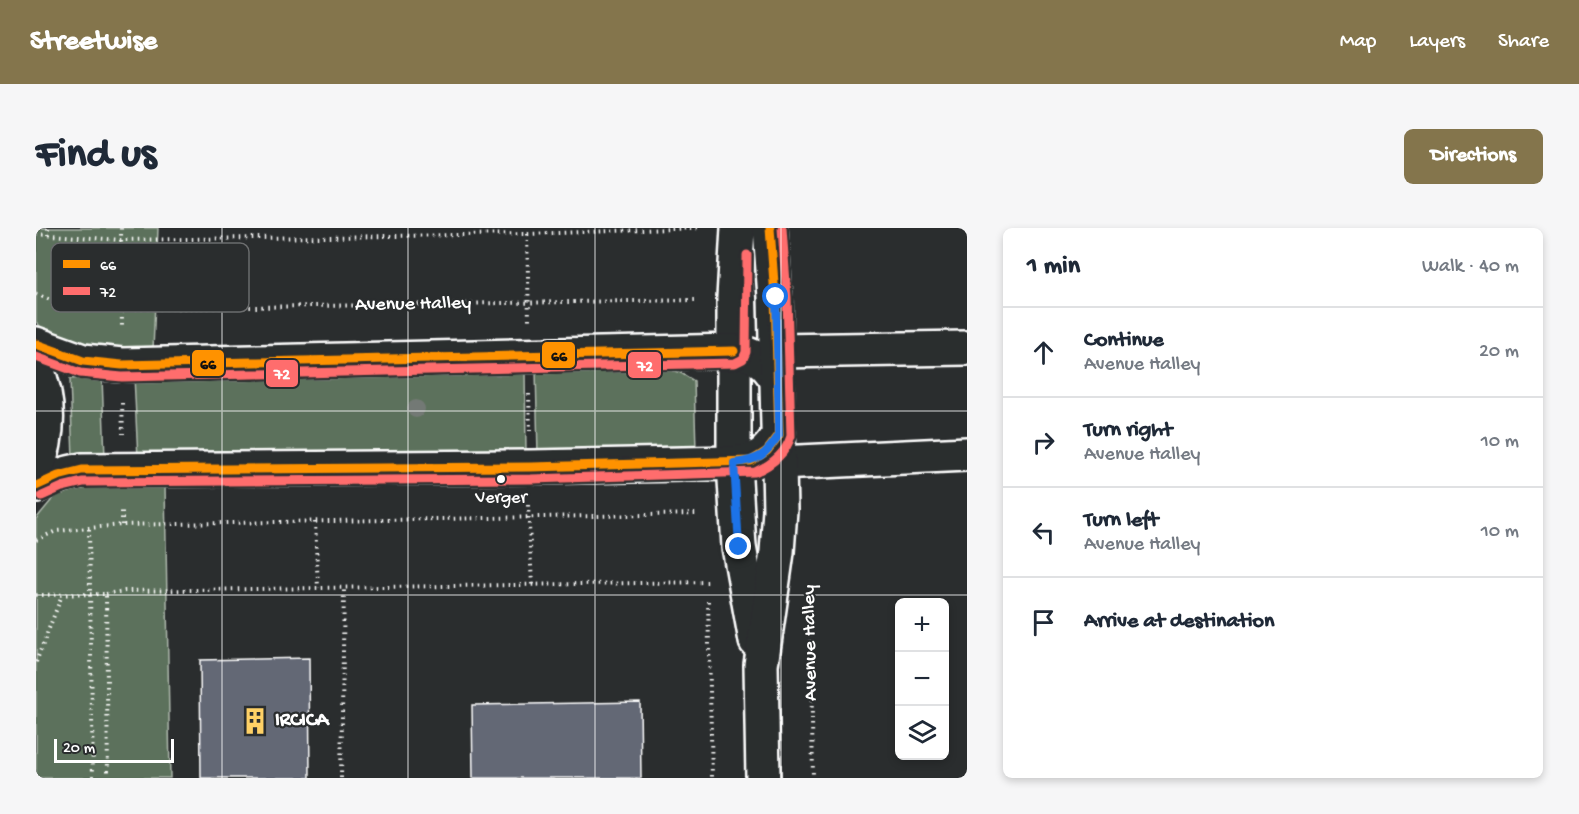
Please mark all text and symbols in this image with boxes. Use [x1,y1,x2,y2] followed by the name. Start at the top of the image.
[30,26,157,59] text: Streetwise
[1340,30,1376,55] text: Map
[1409,30,1465,55] text: Layers
[1498,30,1549,55] text: Share
[1404,129,1543,184] button: Directions
[36,132,156,181] text: Find us
[51,243,249,312] legend
[1027,252,1080,283] text: 1 min
[1422,256,1519,279] text: Walk · 40 m
[100,258,117,277] text: 66
[762,283,788,309] route start
[99,285,116,304] text: 72
[355,292,472,318] street label: Avenue Halley
[1084,328,1164,354] text: Continue
[1027,336,1060,369] icon: ahead
[541,341,576,369] line badge: 66
[1479,341,1519,364] text: 20 m
[191,349,225,377] line badge: 66
[551,349,568,368] text: 66
[627,351,662,379] line badge: 72
[1084,354,1200,377] text: Avenue Halley
[200,357,217,376] text: 66
[265,359,299,388] line badge: 72
[636,359,653,378] text: 72
[273,367,290,386] text: 72
[1084,418,1172,444] text: Turn right
[1027,426,1060,459] icon: right
[1481,431,1519,454] text: 10 m
[1084,444,1200,467] text: Avenue Halley
[495,473,507,485] marker: Verger
[474,488,528,509] place label: Verger
[1084,508,1158,534] text: Turn left
[1027,516,1060,549] icon: left
[1481,521,1519,544] text: 10 m
[725,533,751,559] route end
[1084,534,1200,557] text: Avenue Halley
[798,584,824,701] street label: Avenue Halley
[895,598,949,760] map controls
[895,598,949,652] button: +
[1027,606,1060,639] icon: arrive
[1084,609,1274,635] text: Arrive at destination
[895,652,949,706] button: −
[240,706,270,736] building icon: IRCICA
[895,706,949,760] button: layers
[275,710,331,733] place label: IRCICA
[54,736,174,764] scale bar
[63,740,95,759] text: 20 m

